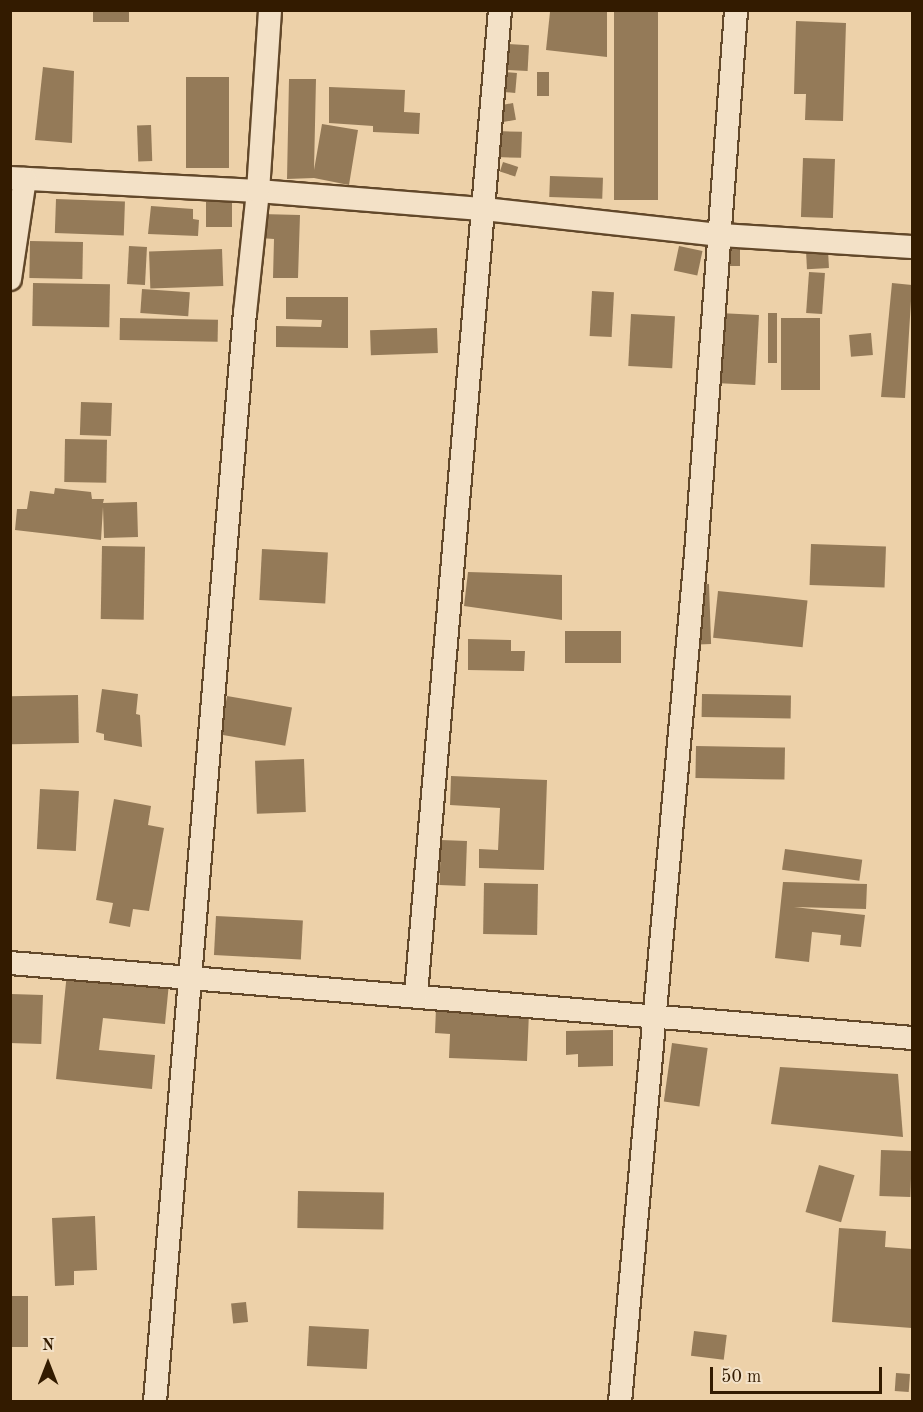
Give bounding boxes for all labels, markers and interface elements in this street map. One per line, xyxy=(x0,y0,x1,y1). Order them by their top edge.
north arrow xyxy=(18,1334,78,1394)
text: N xyxy=(42,1338,54,1354)
scale bar xyxy=(713,1355,886,1393)
text: 50 m xyxy=(721,1368,761,1386)

